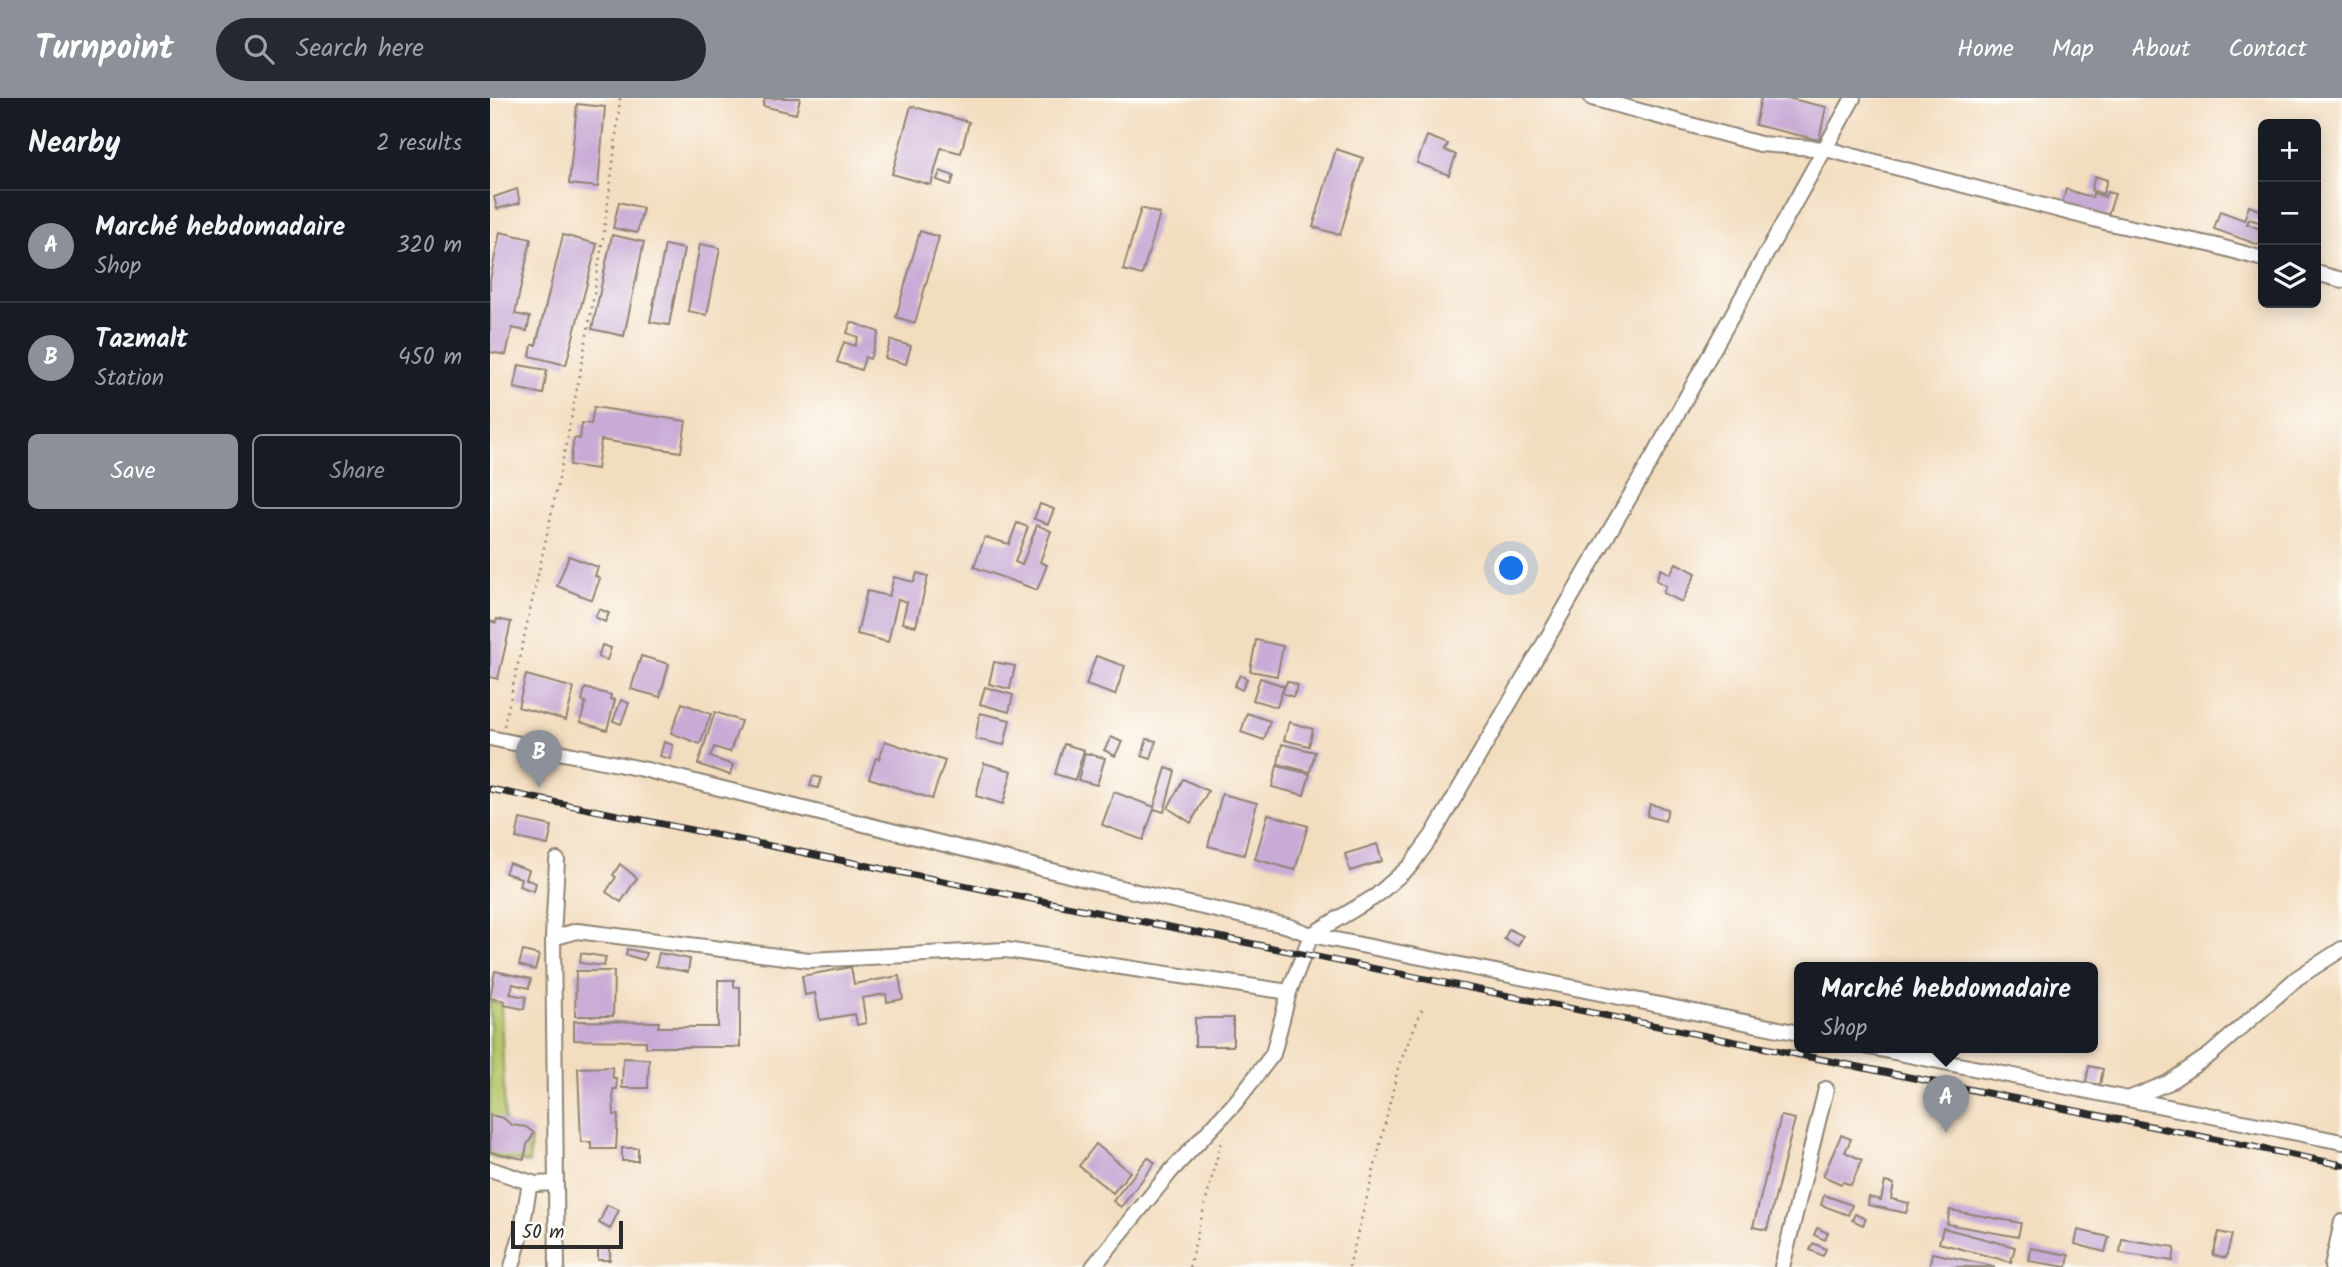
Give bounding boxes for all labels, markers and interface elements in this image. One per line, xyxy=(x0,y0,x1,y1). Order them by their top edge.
search box xyxy=(216,18,706,81)
text: Turnpoint xyxy=(35,23,174,76)
text: Search here xyxy=(296,28,424,70)
icon: search xyxy=(240,30,278,68)
text: Home xyxy=(1957,30,2014,69)
text: Map xyxy=(2052,30,2094,69)
text: About xyxy=(2132,30,2190,69)
text: Contact xyxy=(2228,30,2307,69)
map controls xyxy=(2258,119,2321,308)
button: + xyxy=(2258,119,2321,182)
text: Nearby xyxy=(28,120,120,168)
text: 2 results xyxy=(376,126,462,162)
button: − xyxy=(2258,182,2321,245)
text: Marché hebdomadaire xyxy=(95,207,345,249)
text: A xyxy=(44,228,58,264)
text: 320 m xyxy=(396,228,462,264)
button: layers xyxy=(2258,245,2321,308)
text: Shop xyxy=(95,249,141,285)
text: Tazmalt xyxy=(95,319,188,361)
text: B xyxy=(44,340,58,376)
text: 450 m xyxy=(398,340,462,376)
text: Station xyxy=(95,361,164,397)
button: Save xyxy=(28,434,238,509)
button: Share xyxy=(252,434,462,509)
your location xyxy=(1494,551,1528,585)
pin: B xyxy=(516,730,562,788)
popup xyxy=(1794,962,2098,1053)
text: Marché hebdomadaire xyxy=(1821,969,2071,1011)
text: Shop xyxy=(1821,1011,1867,1047)
pin: A xyxy=(1923,1075,1969,1133)
scale bar xyxy=(511,1218,623,1250)
text: 50 m xyxy=(522,1218,564,1248)

